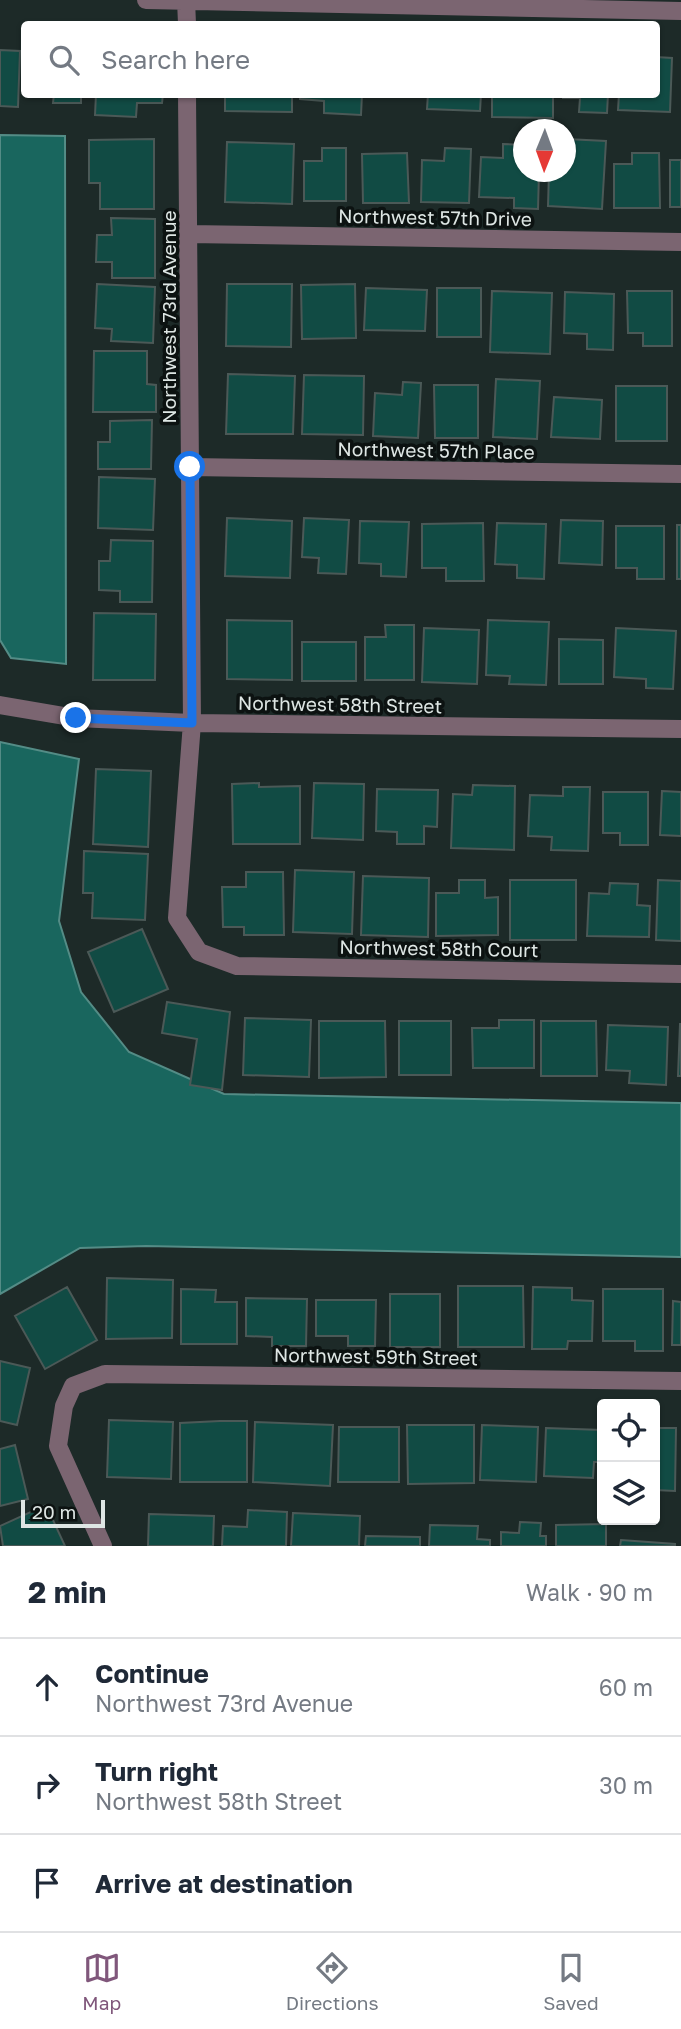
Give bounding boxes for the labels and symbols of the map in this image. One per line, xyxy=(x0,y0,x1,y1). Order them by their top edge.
north arrow xyxy=(513,119,576,182)
street label: Northwest 57th Drive xyxy=(338,204,532,230)
street label: Northwest 73rd Avenue xyxy=(157,210,180,424)
street label: Northwest 57th Place xyxy=(337,437,535,463)
route start xyxy=(174,451,205,482)
street label: Northwest 58th Street xyxy=(238,691,442,717)
route end xyxy=(60,702,91,733)
street label: Northwest 58th Court xyxy=(339,935,539,961)
street label: Northwest 59th Street xyxy=(274,1343,478,1369)
scale bar xyxy=(21,1497,105,1529)

